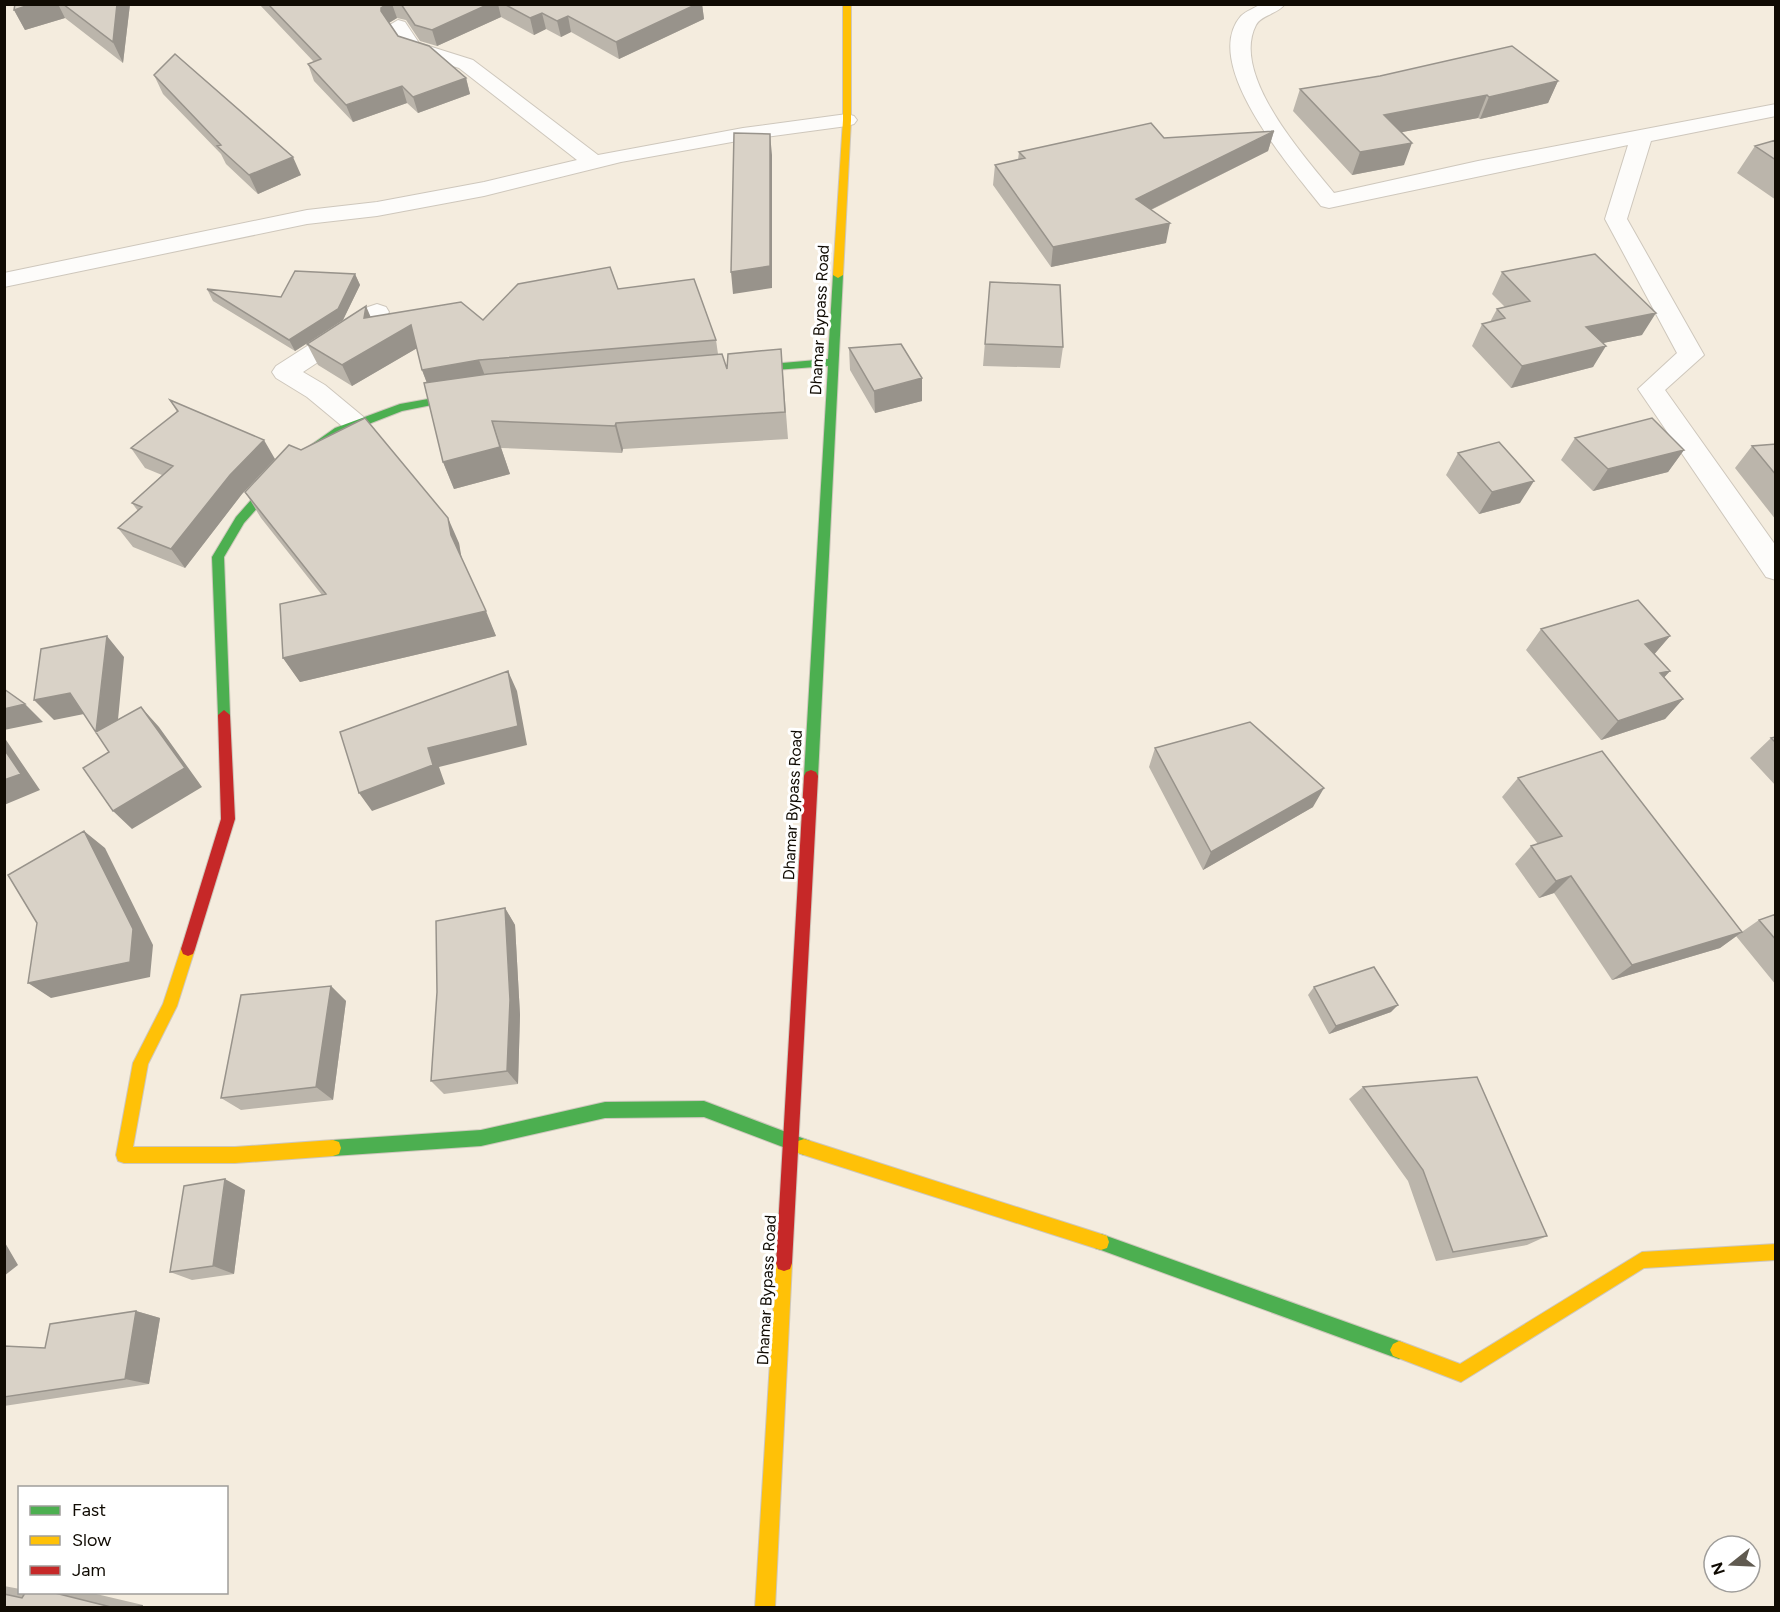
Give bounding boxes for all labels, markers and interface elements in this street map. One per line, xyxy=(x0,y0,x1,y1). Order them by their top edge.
street label: Dhamar Bypass Road xyxy=(806,244,833,396)
street label: Dhamar Bypass Road xyxy=(779,729,806,881)
street label: Dhamar Bypass Road xyxy=(753,1214,780,1366)
legend xyxy=(18,1486,228,1594)
text: Fast xyxy=(72,1499,106,1521)
text: Slow xyxy=(72,1529,111,1551)
north arrow xyxy=(1702,1534,1762,1594)
text: Jam xyxy=(72,1559,106,1581)
text: N xyxy=(1707,1560,1729,1577)

